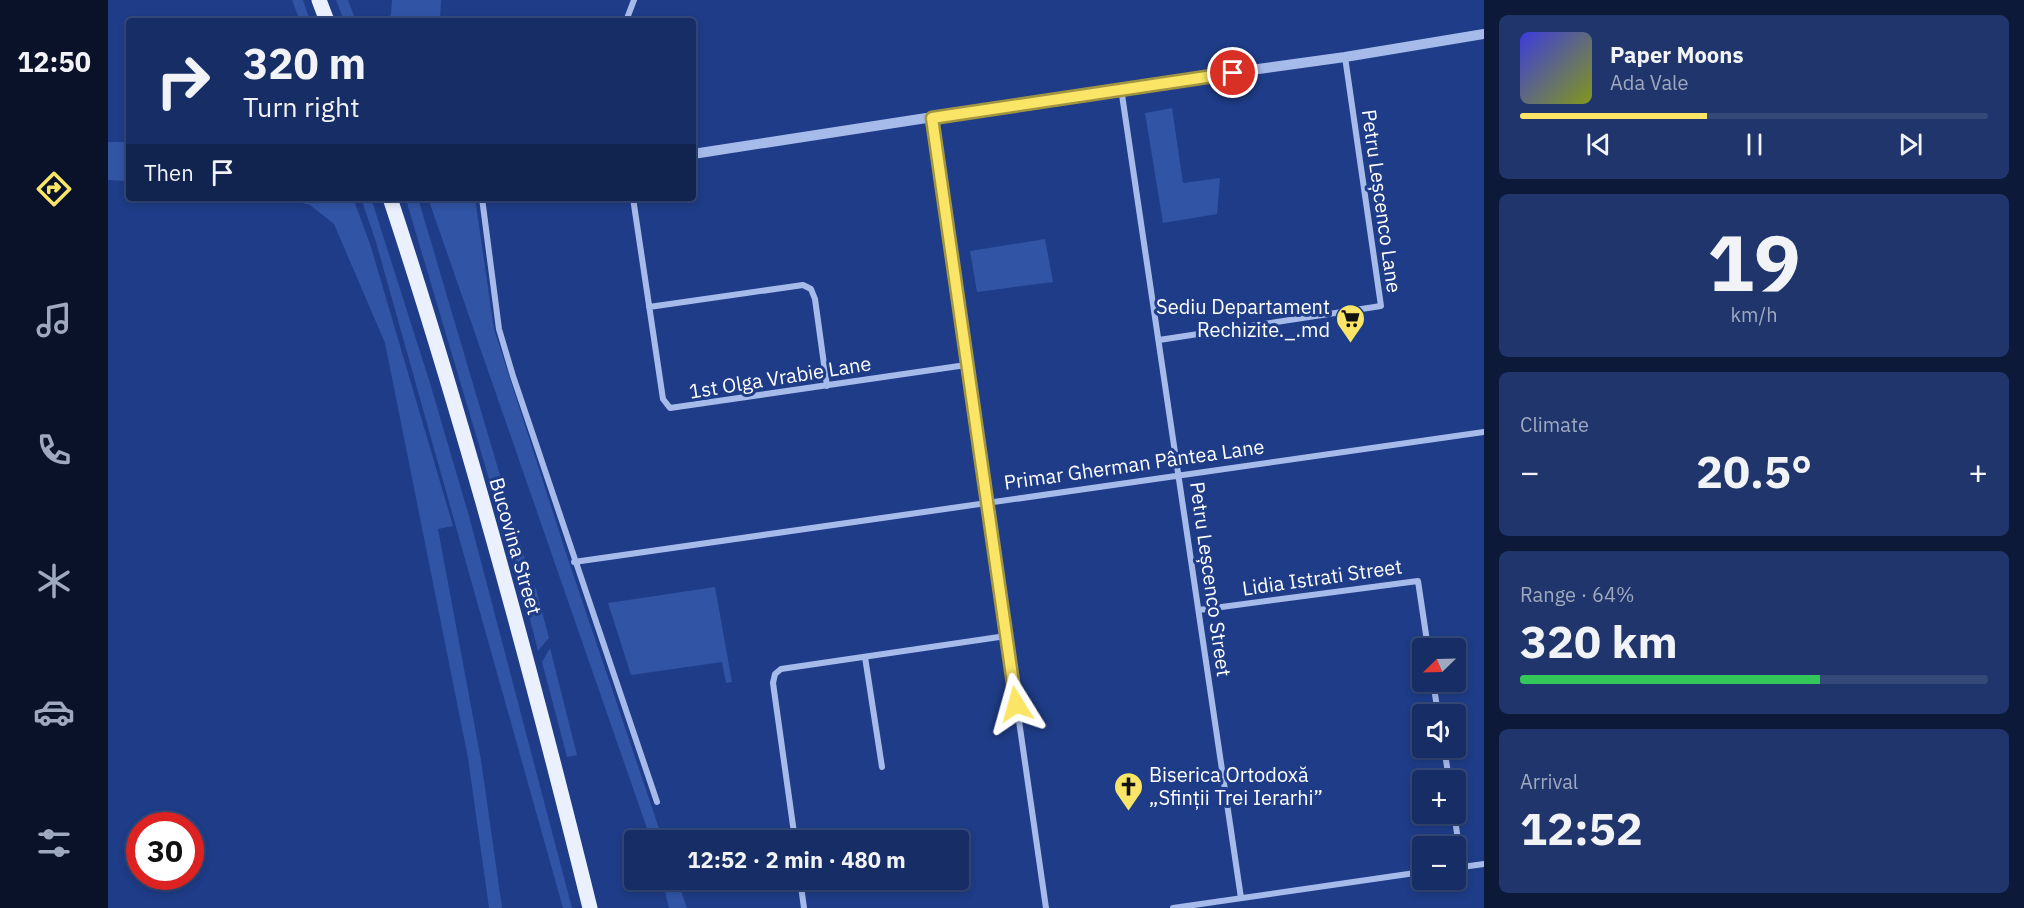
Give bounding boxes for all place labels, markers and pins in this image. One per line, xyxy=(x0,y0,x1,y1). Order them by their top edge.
pin xyxy=(1207,47,1258,98)
place label: Sediu Departament Rechizite._.md xyxy=(1156,293,1330,343)
supermarket icon: Sediu Departament Rechizite._.md xyxy=(1335,302,1367,344)
place label: Biserica Ortodoxă „Sfinții Trei Ierarhi” xyxy=(1149,761,1323,811)
church icon: Biserica Ortodoxă „Sfinții Trei Ierarhi” xyxy=(1112,770,1144,812)

